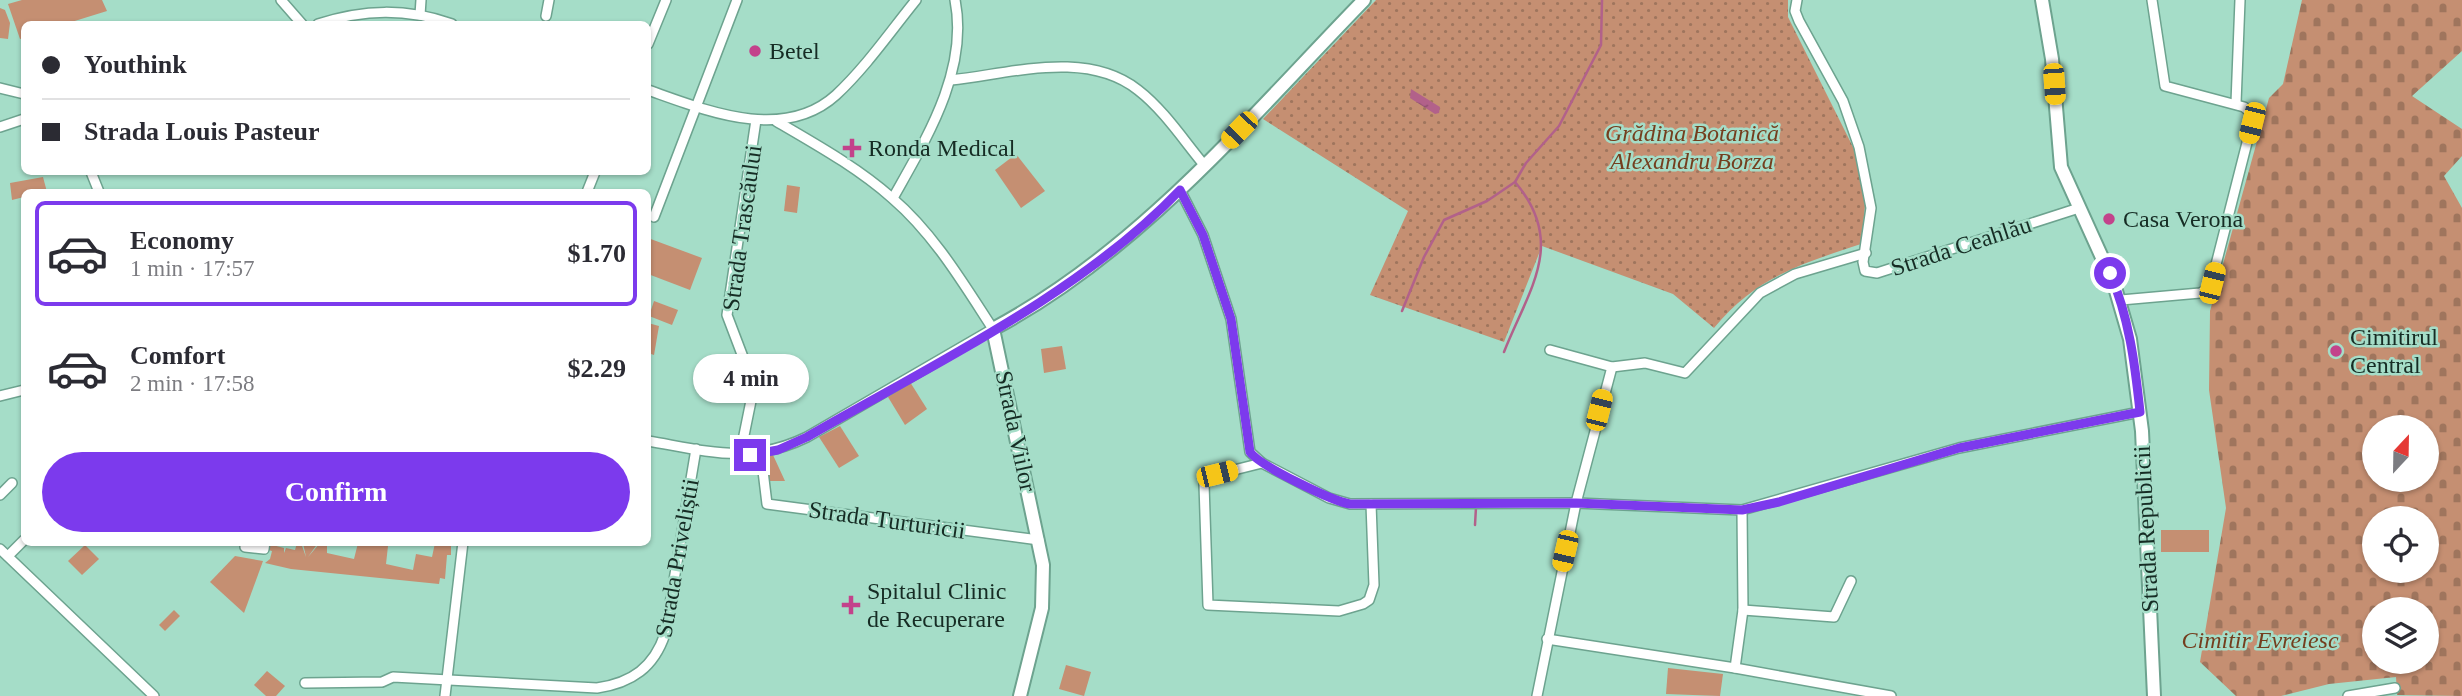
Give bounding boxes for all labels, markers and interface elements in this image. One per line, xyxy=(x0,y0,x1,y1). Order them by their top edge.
place label: Betel xyxy=(769,38,820,64)
marker: Betel xyxy=(747,43,763,59)
text: Youthink xyxy=(84,50,187,79)
car xyxy=(2043,62,2066,106)
car xyxy=(2237,100,2268,146)
car xyxy=(1217,108,1262,152)
text: Strada Louis Pasteur xyxy=(84,117,319,146)
park label: Grădina Botanică Alexandru Borza xyxy=(1605,120,1779,174)
place label: Ronda Medical xyxy=(868,135,1016,161)
marker: Ronda Medical xyxy=(842,138,862,158)
street label: Strada Trascăului xyxy=(717,143,767,313)
place label: Casa Verona xyxy=(2123,206,2244,232)
street label: Strada Ceahlău xyxy=(1888,211,2034,281)
marker: Casa Verona xyxy=(2101,211,2117,227)
icon: car xyxy=(46,222,109,285)
text: Economy xyxy=(130,226,234,255)
text: $1.70 xyxy=(568,239,626,268)
text: 1 min · 17:57 xyxy=(130,256,255,281)
route start xyxy=(2094,257,2126,289)
car xyxy=(2197,260,2228,306)
place label: Cimitirul Central xyxy=(2350,324,2438,378)
icon: car xyxy=(46,337,109,400)
text: Comfort xyxy=(130,341,225,370)
marker: Cimitirul Central xyxy=(2328,343,2344,359)
text: $2.29 xyxy=(568,354,626,383)
callout: 4 min xyxy=(692,354,808,402)
text: 4 min xyxy=(723,366,779,391)
street label: Strada Viilor xyxy=(991,368,1041,494)
text: 2 min · 17:58 xyxy=(130,371,255,396)
car xyxy=(1584,387,1615,433)
north arrow xyxy=(2362,415,2440,492)
map controls xyxy=(2362,415,2439,674)
route end xyxy=(734,439,766,471)
street label: Strada Republicii xyxy=(2129,444,2163,613)
button: Confirm xyxy=(42,452,630,532)
car xyxy=(1195,459,1240,489)
street label: Strada Priveliștii xyxy=(650,476,704,639)
street label: Strada Turturicii xyxy=(807,496,967,544)
button: locate xyxy=(2362,506,2439,583)
car xyxy=(1551,528,1580,574)
place label: Spitalul Clinic de Recuperare xyxy=(867,578,1006,632)
marker: Spitalul Clinic de Recuperare xyxy=(841,595,861,615)
button: layers xyxy=(2362,597,2439,674)
park label: Cimitir Evreiesc xyxy=(2181,627,2339,653)

